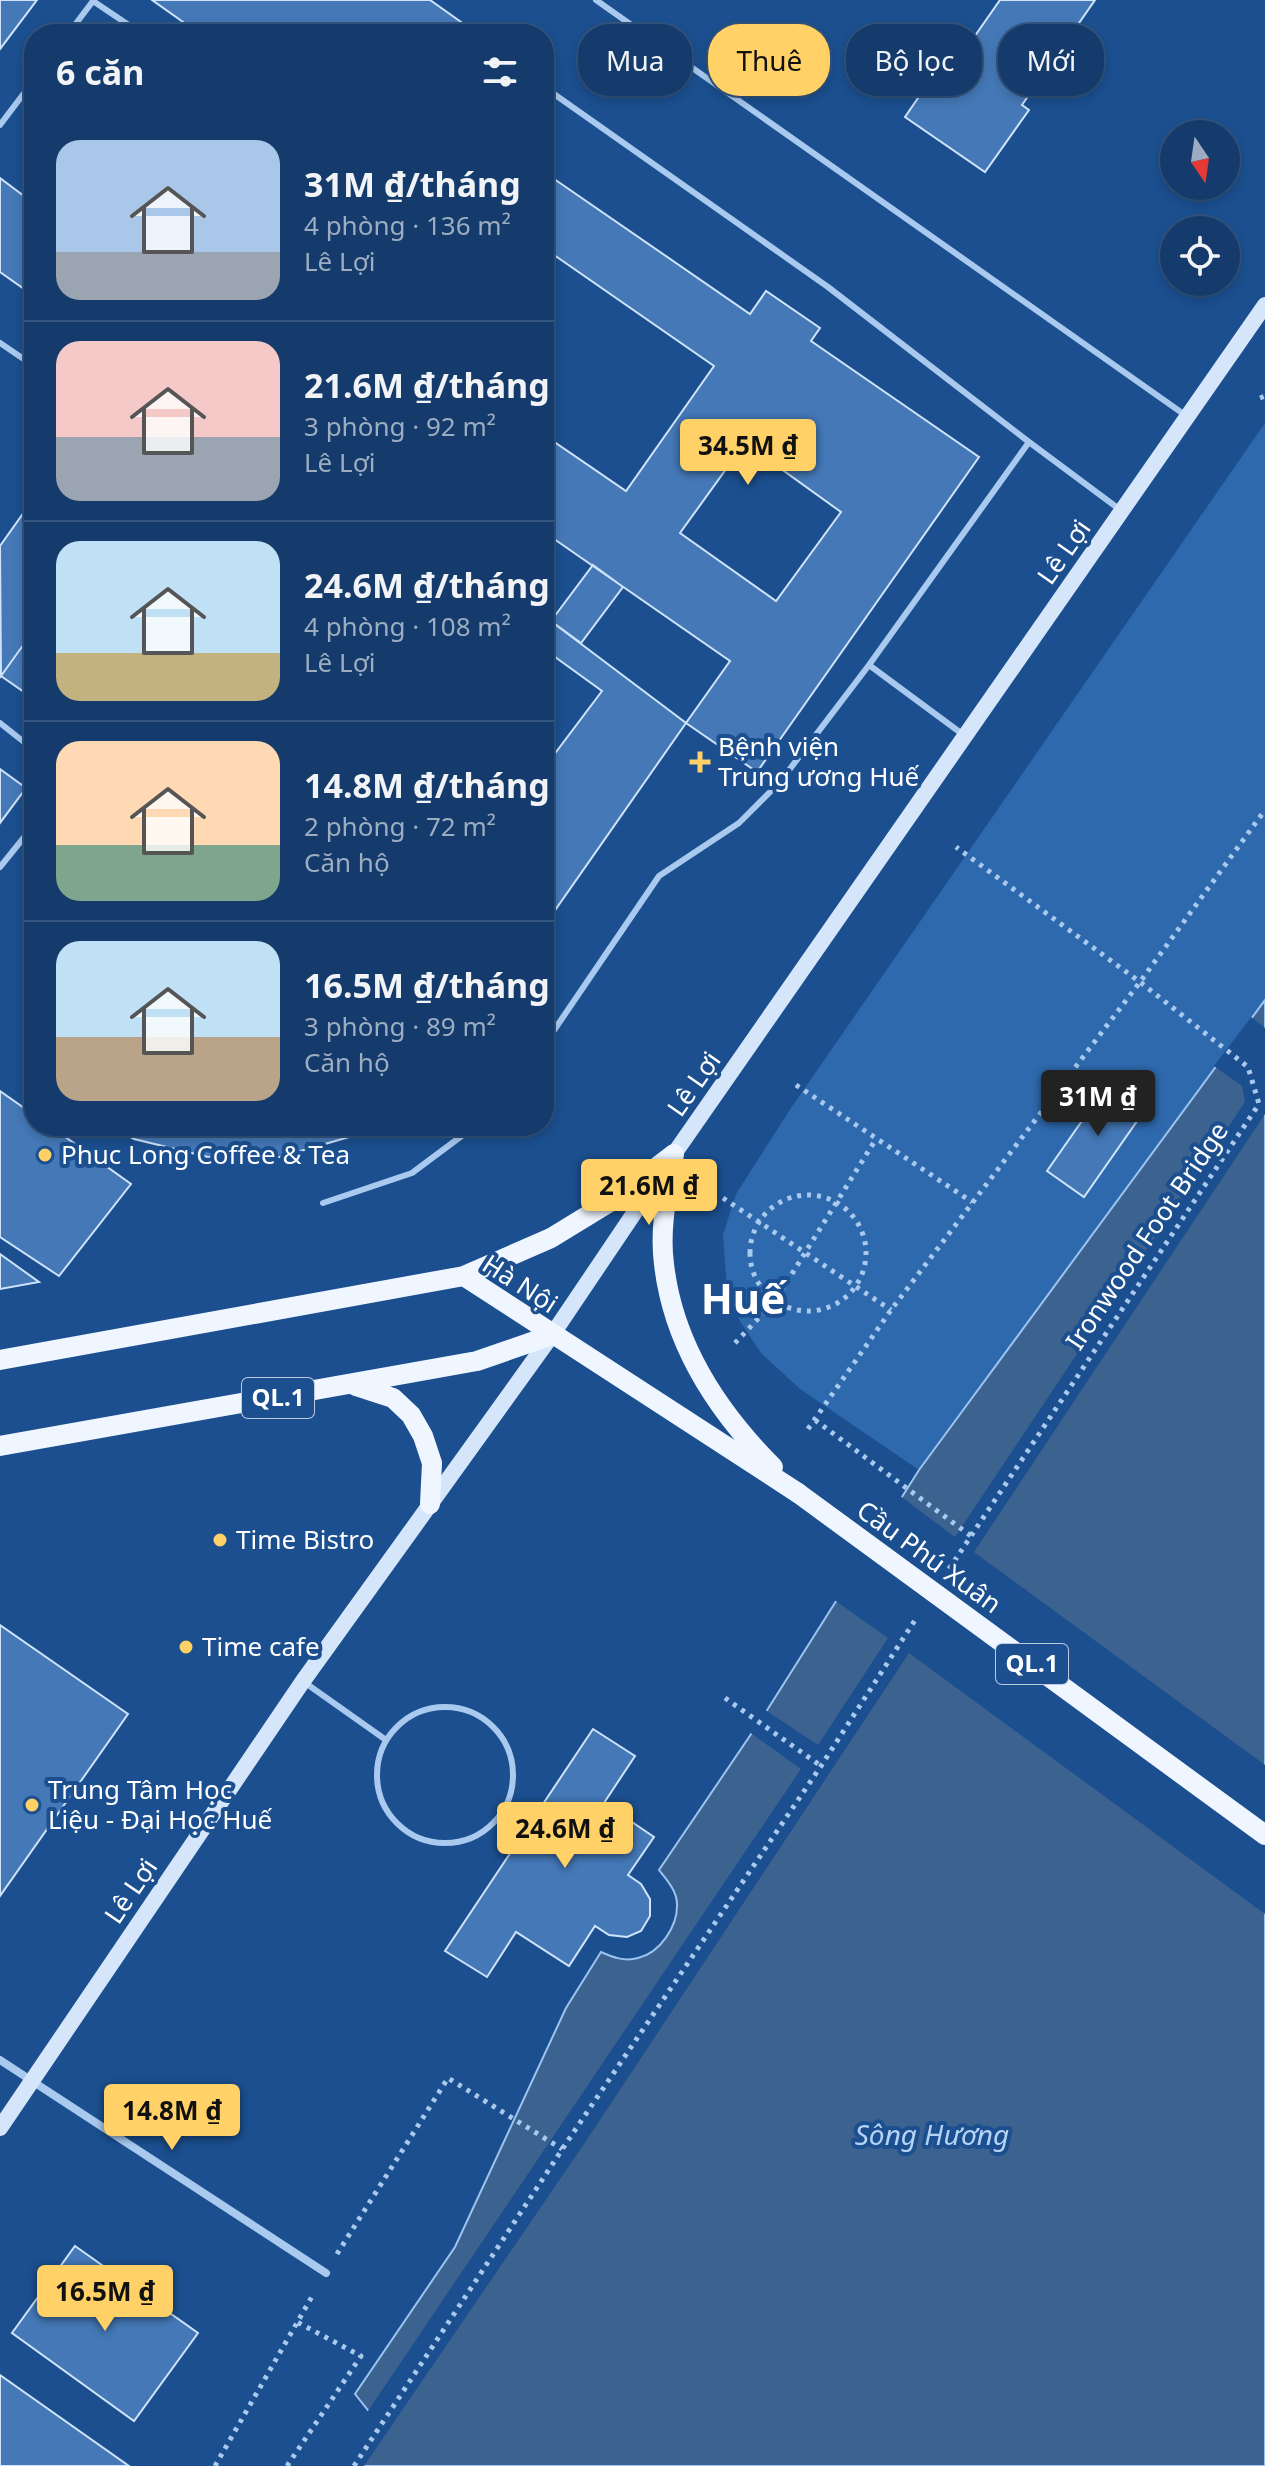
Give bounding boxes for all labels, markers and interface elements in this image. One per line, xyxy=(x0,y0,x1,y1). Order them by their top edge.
chip: Mua xyxy=(578,24,692,96)
chip: Thuê xyxy=(708,24,830,96)
chip: Bộ lọc xyxy=(846,24,982,96)
chip: Mới xyxy=(998,24,1104,96)
text: 6 căn xyxy=(56,49,144,95)
icon: filters xyxy=(478,50,522,94)
north arrow xyxy=(1160,120,1240,200)
map controls xyxy=(1160,120,1240,296)
text: 31M ₫/tháng xyxy=(304,161,521,207)
icon: home xyxy=(120,172,216,268)
text: 4 phòng · 136 m² xyxy=(304,207,511,243)
button: locate xyxy=(1160,216,1240,296)
text: Lê Lợi xyxy=(304,243,375,279)
text: 21.6M ₫/tháng xyxy=(304,362,550,408)
icon: home xyxy=(120,373,216,469)
text: 3 phòng · 92 m² xyxy=(304,408,496,444)
pin: 34.5M ₫ xyxy=(674,419,822,487)
text: 34.5M ₫ xyxy=(698,427,798,463)
text: Lê Lợi xyxy=(304,444,375,480)
street label: Lê Lợi xyxy=(1028,512,1098,591)
text: 24.6M ₫/tháng xyxy=(304,562,550,608)
icon: home xyxy=(120,573,216,669)
text: 4 phòng · 108 m² xyxy=(304,608,511,644)
text: Lê Lợi xyxy=(304,644,375,680)
place label: Bệnh viện Trung ương Huế xyxy=(718,728,919,794)
marker: Bệnh viện Trung ương Huế xyxy=(689,751,711,773)
text: 14.8M ₫/tháng xyxy=(304,762,550,808)
icon: home xyxy=(120,773,216,869)
text: 2 phòng · 72 m² xyxy=(304,808,496,844)
text: Căn hộ xyxy=(304,844,390,880)
text: 16.5M ₫/tháng xyxy=(304,962,550,1008)
icon: home xyxy=(120,973,216,1069)
text: 3 phòng · 89 m² xyxy=(304,1008,496,1044)
text: Căn hộ xyxy=(304,1044,390,1080)
street label: Lê Lợi xyxy=(658,1044,728,1123)
pin: 31M ₫ xyxy=(1042,1070,1154,1138)
text: 31M ₫ xyxy=(1059,1078,1137,1114)
street label: Ironwood Foot Bridge xyxy=(1056,1114,1236,1356)
place label: Phuc Long Coffee & Tea xyxy=(61,1136,350,1172)
marker: Phuc Long Coffee & Tea xyxy=(36,1146,54,1164)
pin: 21.6M ₫ xyxy=(575,1159,723,1227)
text: 21.6M ₫ xyxy=(599,1167,699,1203)
street label: Hà Nội xyxy=(476,1246,565,1321)
district label: Huế xyxy=(701,1269,787,1326)
road number: QL.1 xyxy=(242,1378,314,1418)
street label: Cầu Phú Xuân xyxy=(850,1492,1009,1621)
place label: Time Bistro xyxy=(236,1521,374,1557)
marker: Time Bistro xyxy=(211,1531,229,1549)
place label: Time cafe xyxy=(202,1628,320,1664)
marker: Time cafe xyxy=(177,1638,195,1656)
road number: QL.1 xyxy=(996,1644,1068,1684)
place label: Trung Tâm Học Liệu - Đại Học Huế xyxy=(48,1771,273,1837)
marker: Trung Tâm Học Liệu - Đại Học Huế xyxy=(23,1796,41,1814)
pin: 24.6M ₫ xyxy=(491,1802,639,1870)
text: 24.6M ₫ xyxy=(515,1810,615,1846)
street label: Lê Lợi xyxy=(95,1851,165,1930)
pin: 14.8M ₫ xyxy=(98,2084,246,2152)
text: 14.8M ₫ xyxy=(122,2092,222,2128)
water label: Sông Hương xyxy=(855,2115,1009,2153)
pin: 16.5M ₫ xyxy=(31,2265,179,2333)
text: 16.5M ₫ xyxy=(55,2273,155,2309)

